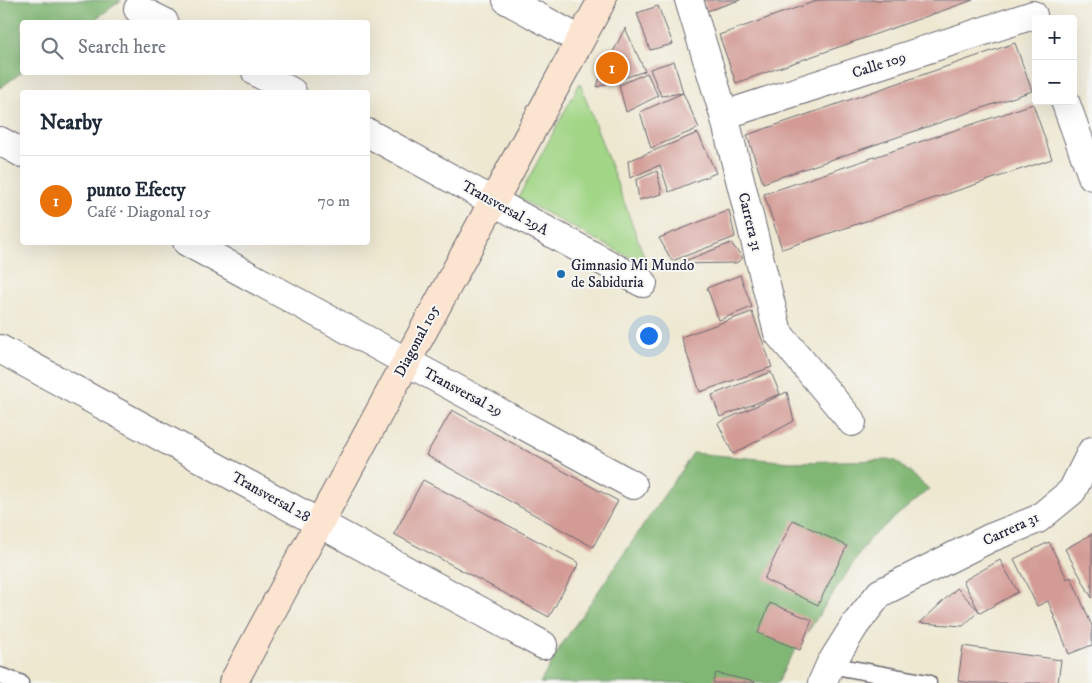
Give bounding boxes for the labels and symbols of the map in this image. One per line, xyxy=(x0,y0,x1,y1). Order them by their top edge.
street label: Calle 109 xyxy=(850,47,908,83)
pin: 1 xyxy=(596,49,628,87)
street label: Transversal 29A xyxy=(458,176,552,240)
street label: Carrera 31 xyxy=(734,191,766,253)
place label: Gimnasio Mi Mundo de Sabiduria xyxy=(571,256,694,292)
marker: Gimnasio Mi Mundo de Sabiduria xyxy=(555,268,567,280)
street label: Diagonal 105 xyxy=(390,301,444,380)
your location xyxy=(636,323,662,349)
street label: Transversal 29 xyxy=(420,363,506,421)
street label: Transversal 28 xyxy=(228,468,314,526)
street label: Carrera 31 xyxy=(980,508,1042,550)

